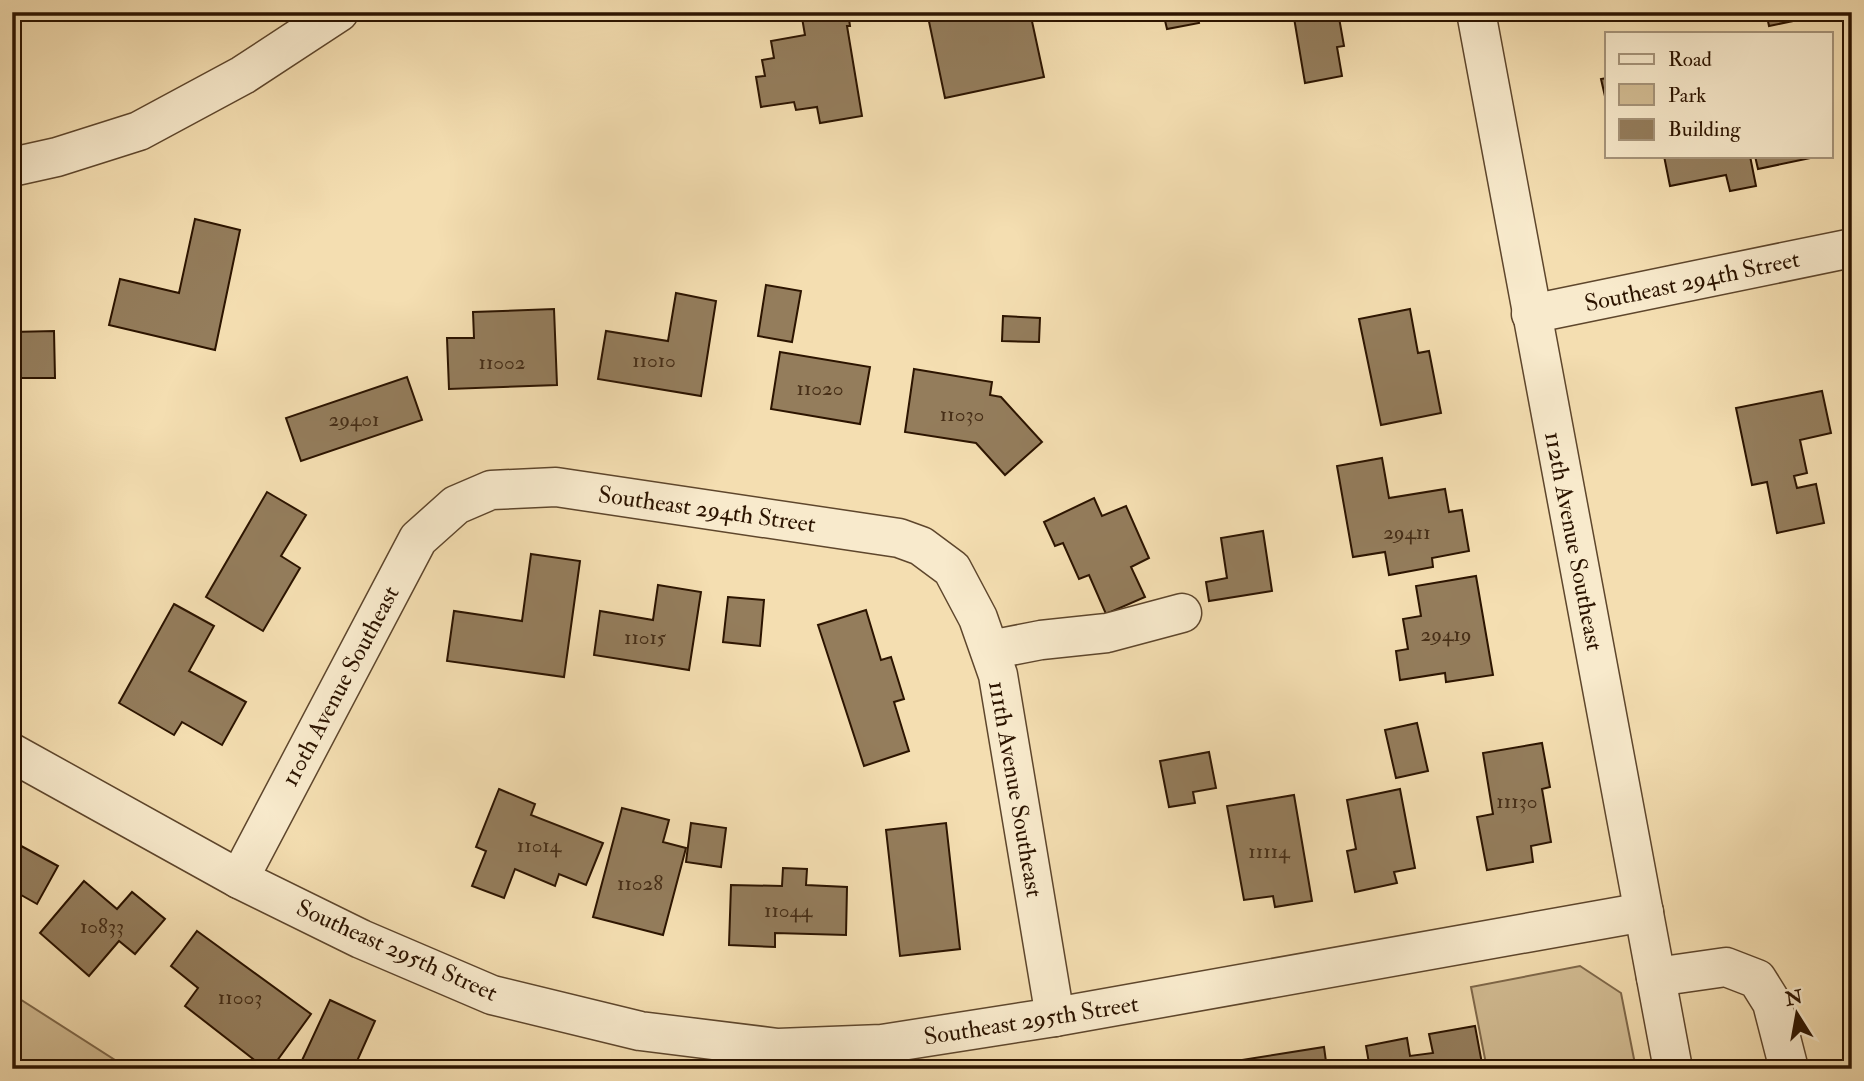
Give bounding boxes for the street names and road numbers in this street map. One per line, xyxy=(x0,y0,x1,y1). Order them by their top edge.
street label: Southeast 294th Street xyxy=(1582,243,1803,319)
street label: 112th Avenue Southeast xyxy=(1537,429,1610,654)
street label: Southeast 294th Street xyxy=(596,479,818,540)
street label: 110th Avenue Southeast xyxy=(274,580,407,792)
street label: 111th Avenue Southeast xyxy=(981,678,1050,900)
street label: Southeast 295th Street xyxy=(291,892,502,1009)
street label: Southeast 295th Street xyxy=(922,988,1141,1053)

